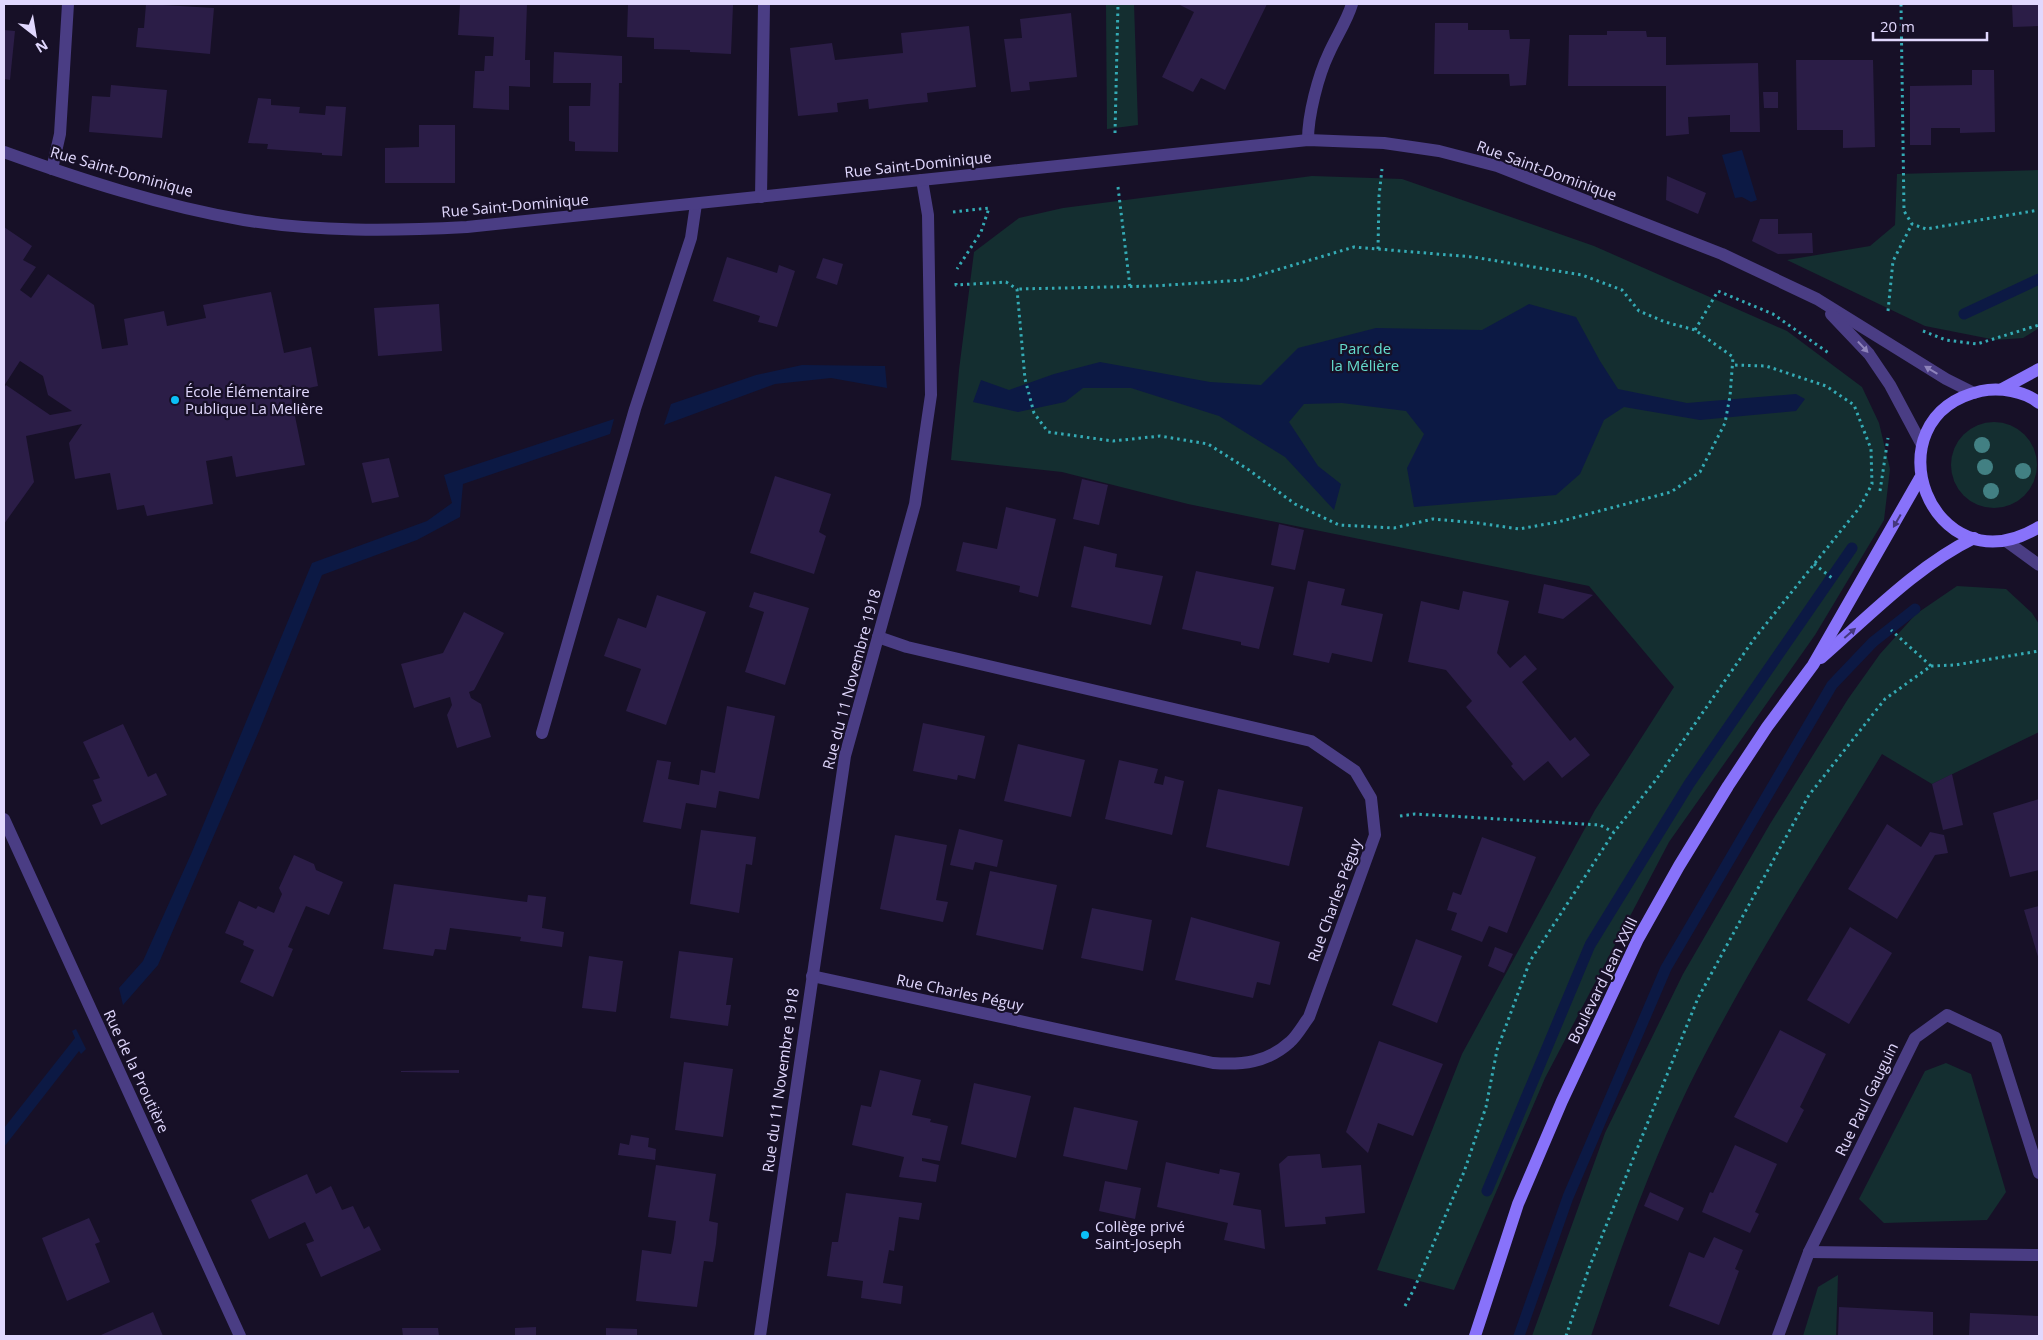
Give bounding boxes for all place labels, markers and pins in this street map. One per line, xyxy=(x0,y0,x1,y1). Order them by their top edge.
place label: École Élémentaire Publique La Melière xyxy=(185,381,323,418)
marker: École Élémentaire Publique La Melière xyxy=(169,394,181,406)
place label: Collège privé Saint-Joseph xyxy=(1095,1216,1185,1253)
marker: Collège privé Saint-Joseph xyxy=(1079,1229,1091,1241)

